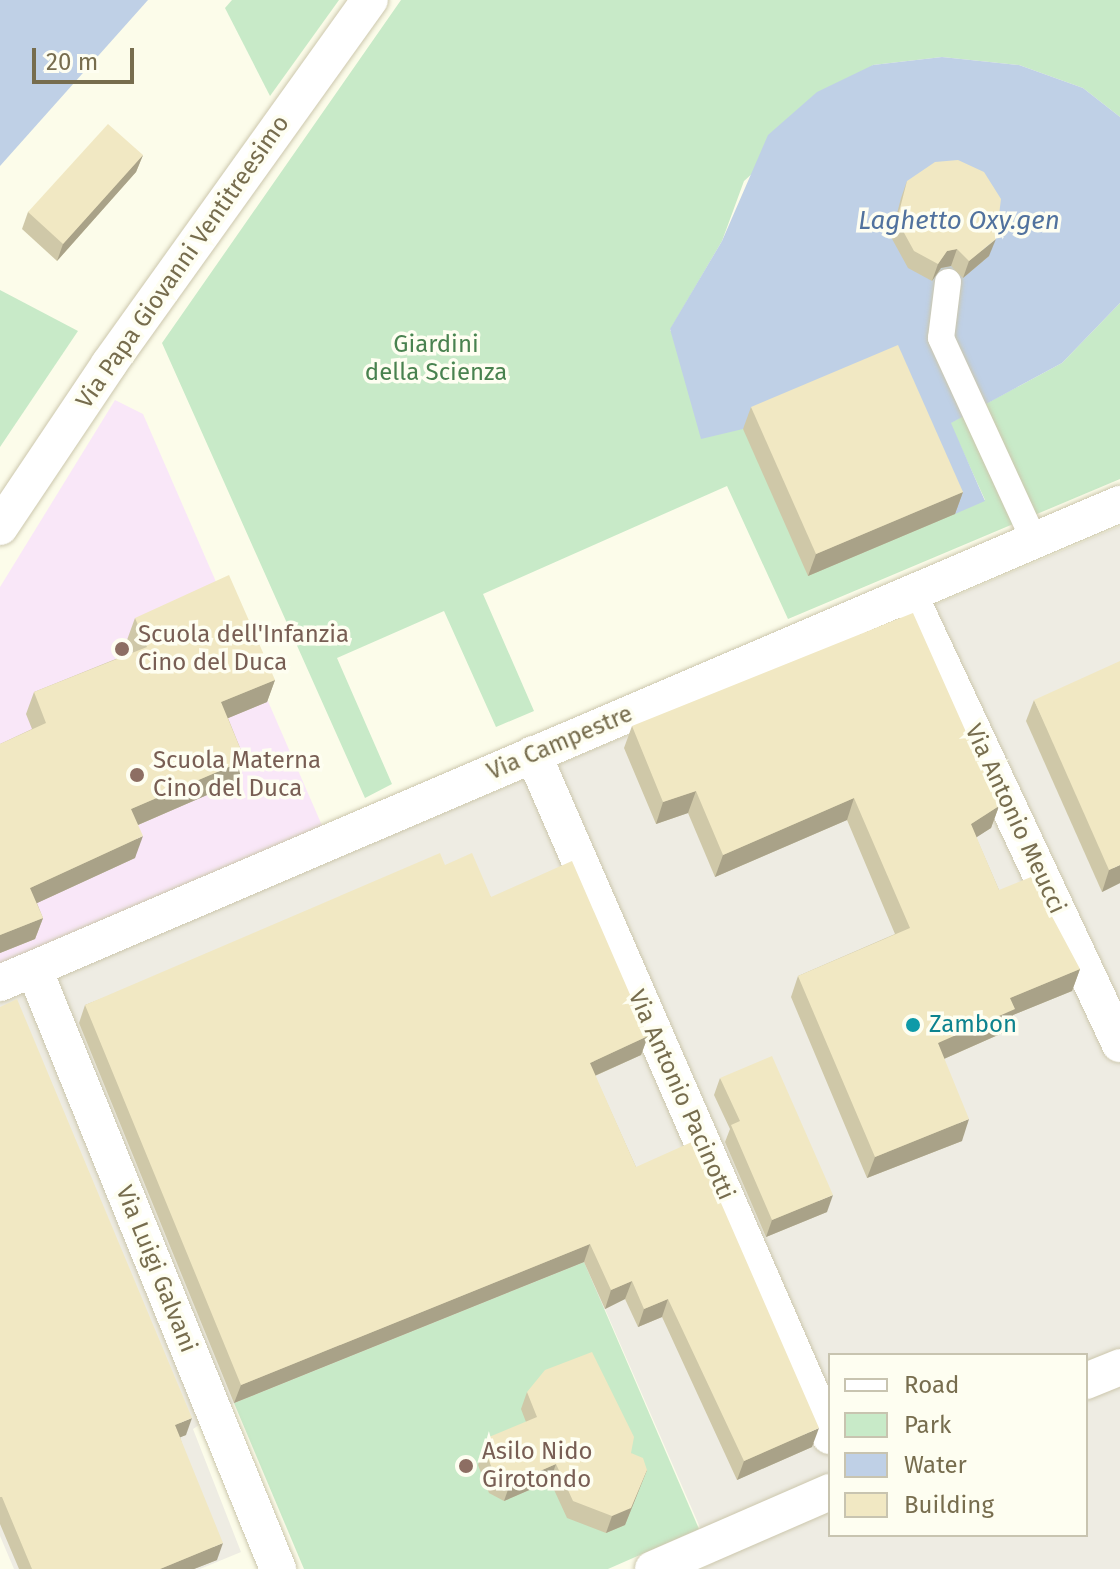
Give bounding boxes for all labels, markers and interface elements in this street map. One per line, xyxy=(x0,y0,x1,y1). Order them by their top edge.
scale bar xyxy=(36,32,138,82)
text: 20 m xyxy=(46,48,98,76)
street label: Via Papa Giovanni Ventitreesimo xyxy=(70,110,296,414)
water label: Laghetto Oxy.gen xyxy=(858,205,1060,237)
park label: Giardini della Scienza xyxy=(365,331,507,387)
place label: Scuola dell'Infanzia Cino del Duca xyxy=(138,621,349,677)
marker: Scuola dell'Infanzia Cino del Duca xyxy=(113,640,131,658)
street label: Via Campestre xyxy=(483,699,637,787)
street label: Via Antonio Meucci xyxy=(958,720,1072,918)
place label: Scuola Materna Cino del Duca xyxy=(153,747,321,803)
marker: Scuola Materna Cino del Duca xyxy=(128,766,146,784)
street label: Via Antonio Pacinotti xyxy=(622,985,740,1205)
place label: Zambon xyxy=(929,1011,1017,1039)
marker: Zambon xyxy=(904,1016,922,1034)
street label: Via Luigi Galvani xyxy=(109,1181,203,1357)
legend xyxy=(828,1353,1088,1537)
text: Road xyxy=(904,1371,959,1399)
text: Park xyxy=(904,1411,951,1439)
place label: Asilo Nido Girotondo xyxy=(482,1438,593,1494)
text: Water xyxy=(904,1451,967,1479)
marker: Asilo Nido Girotondo xyxy=(457,1457,475,1475)
text: Building xyxy=(904,1491,994,1519)

